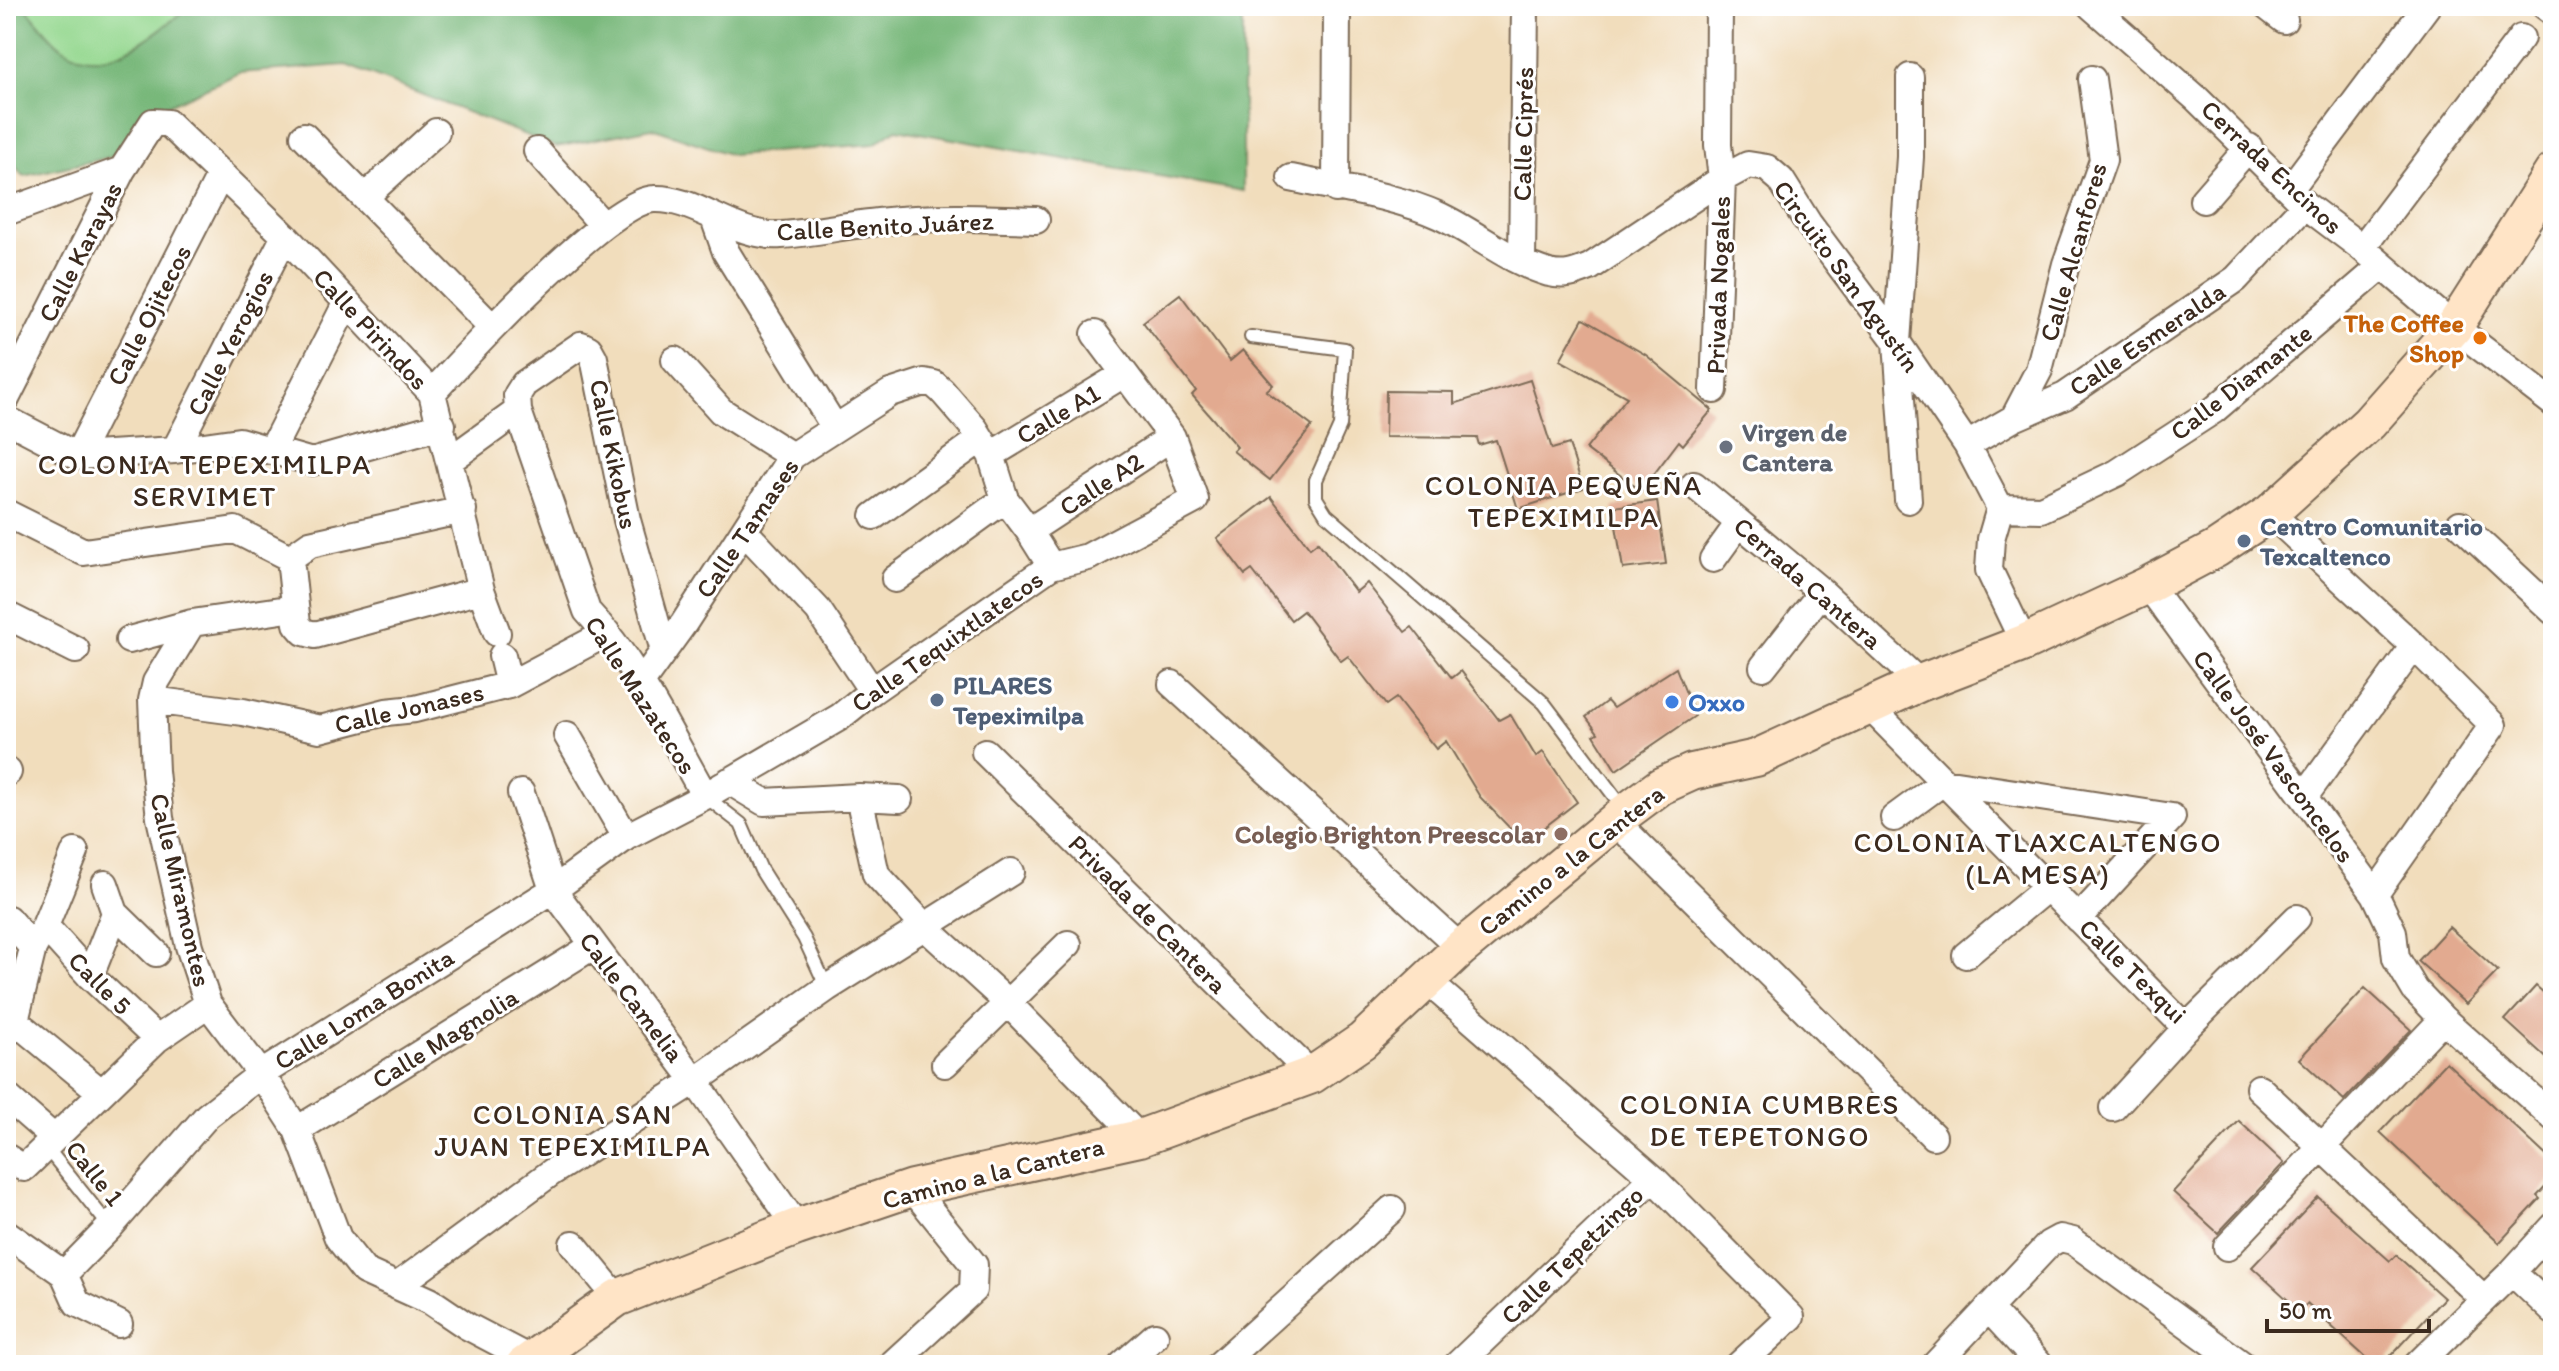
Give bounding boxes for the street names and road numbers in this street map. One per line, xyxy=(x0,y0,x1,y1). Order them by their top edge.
street label: Calle Ciprés xyxy=(1506,66,1540,202)
street label: Cerrada Encinos xyxy=(2194,93,2350,241)
street label: Calle Alcanfores xyxy=(2032,159,2114,345)
street label: Circuito San Agustín xyxy=(1767,174,1927,378)
street label: Calle Karayas xyxy=(31,177,129,327)
street label: Privada Nogales xyxy=(1699,195,1737,375)
street label: Calle Benito Juárez xyxy=(776,204,994,248)
street label: Calle Ojitecos xyxy=(100,239,198,391)
street label: Calle Pirindos xyxy=(306,261,436,397)
street label: Calle Yerogios xyxy=(180,265,280,421)
street label: Calle Esmeralda xyxy=(2063,275,2231,403)
street label: Calle Diamante xyxy=(2164,317,2318,447)
street label: Calle Kikobus xyxy=(583,376,645,532)
street label: Calle A1 xyxy=(1010,377,1106,451)
street label: Calle A2 xyxy=(1053,445,1149,523)
street label: Calle Tamases xyxy=(688,452,806,604)
street label: Cerrada Cantera xyxy=(1727,510,1889,657)
street label: Calle Tequixtlatecos xyxy=(845,563,1049,719)
street label: Calle Mazatecos xyxy=(578,610,704,780)
street label: Calle José Vasconcelos xyxy=(2186,643,2362,869)
street label: Calle Jonases xyxy=(331,675,487,741)
street label: Camino a la Cantera xyxy=(1472,777,1671,943)
street label: Calle Miramontes xyxy=(143,790,219,990)
street label: Privada de Cantera xyxy=(1062,828,1235,1001)
street label: Calle Texqui xyxy=(2072,912,2194,1030)
street label: Calle Camelia xyxy=(573,925,692,1069)
street label: Calle Loma Bonita xyxy=(268,941,460,1077)
street label: Calle 5 xyxy=(62,945,138,1021)
street label: Calle Magnolia xyxy=(366,980,524,1096)
street label: Camino a la Cantera xyxy=(879,1130,1107,1216)
street label: Calle 1 xyxy=(59,1134,131,1212)
street label: Calle Tepetzingo xyxy=(1494,1179,1650,1331)

